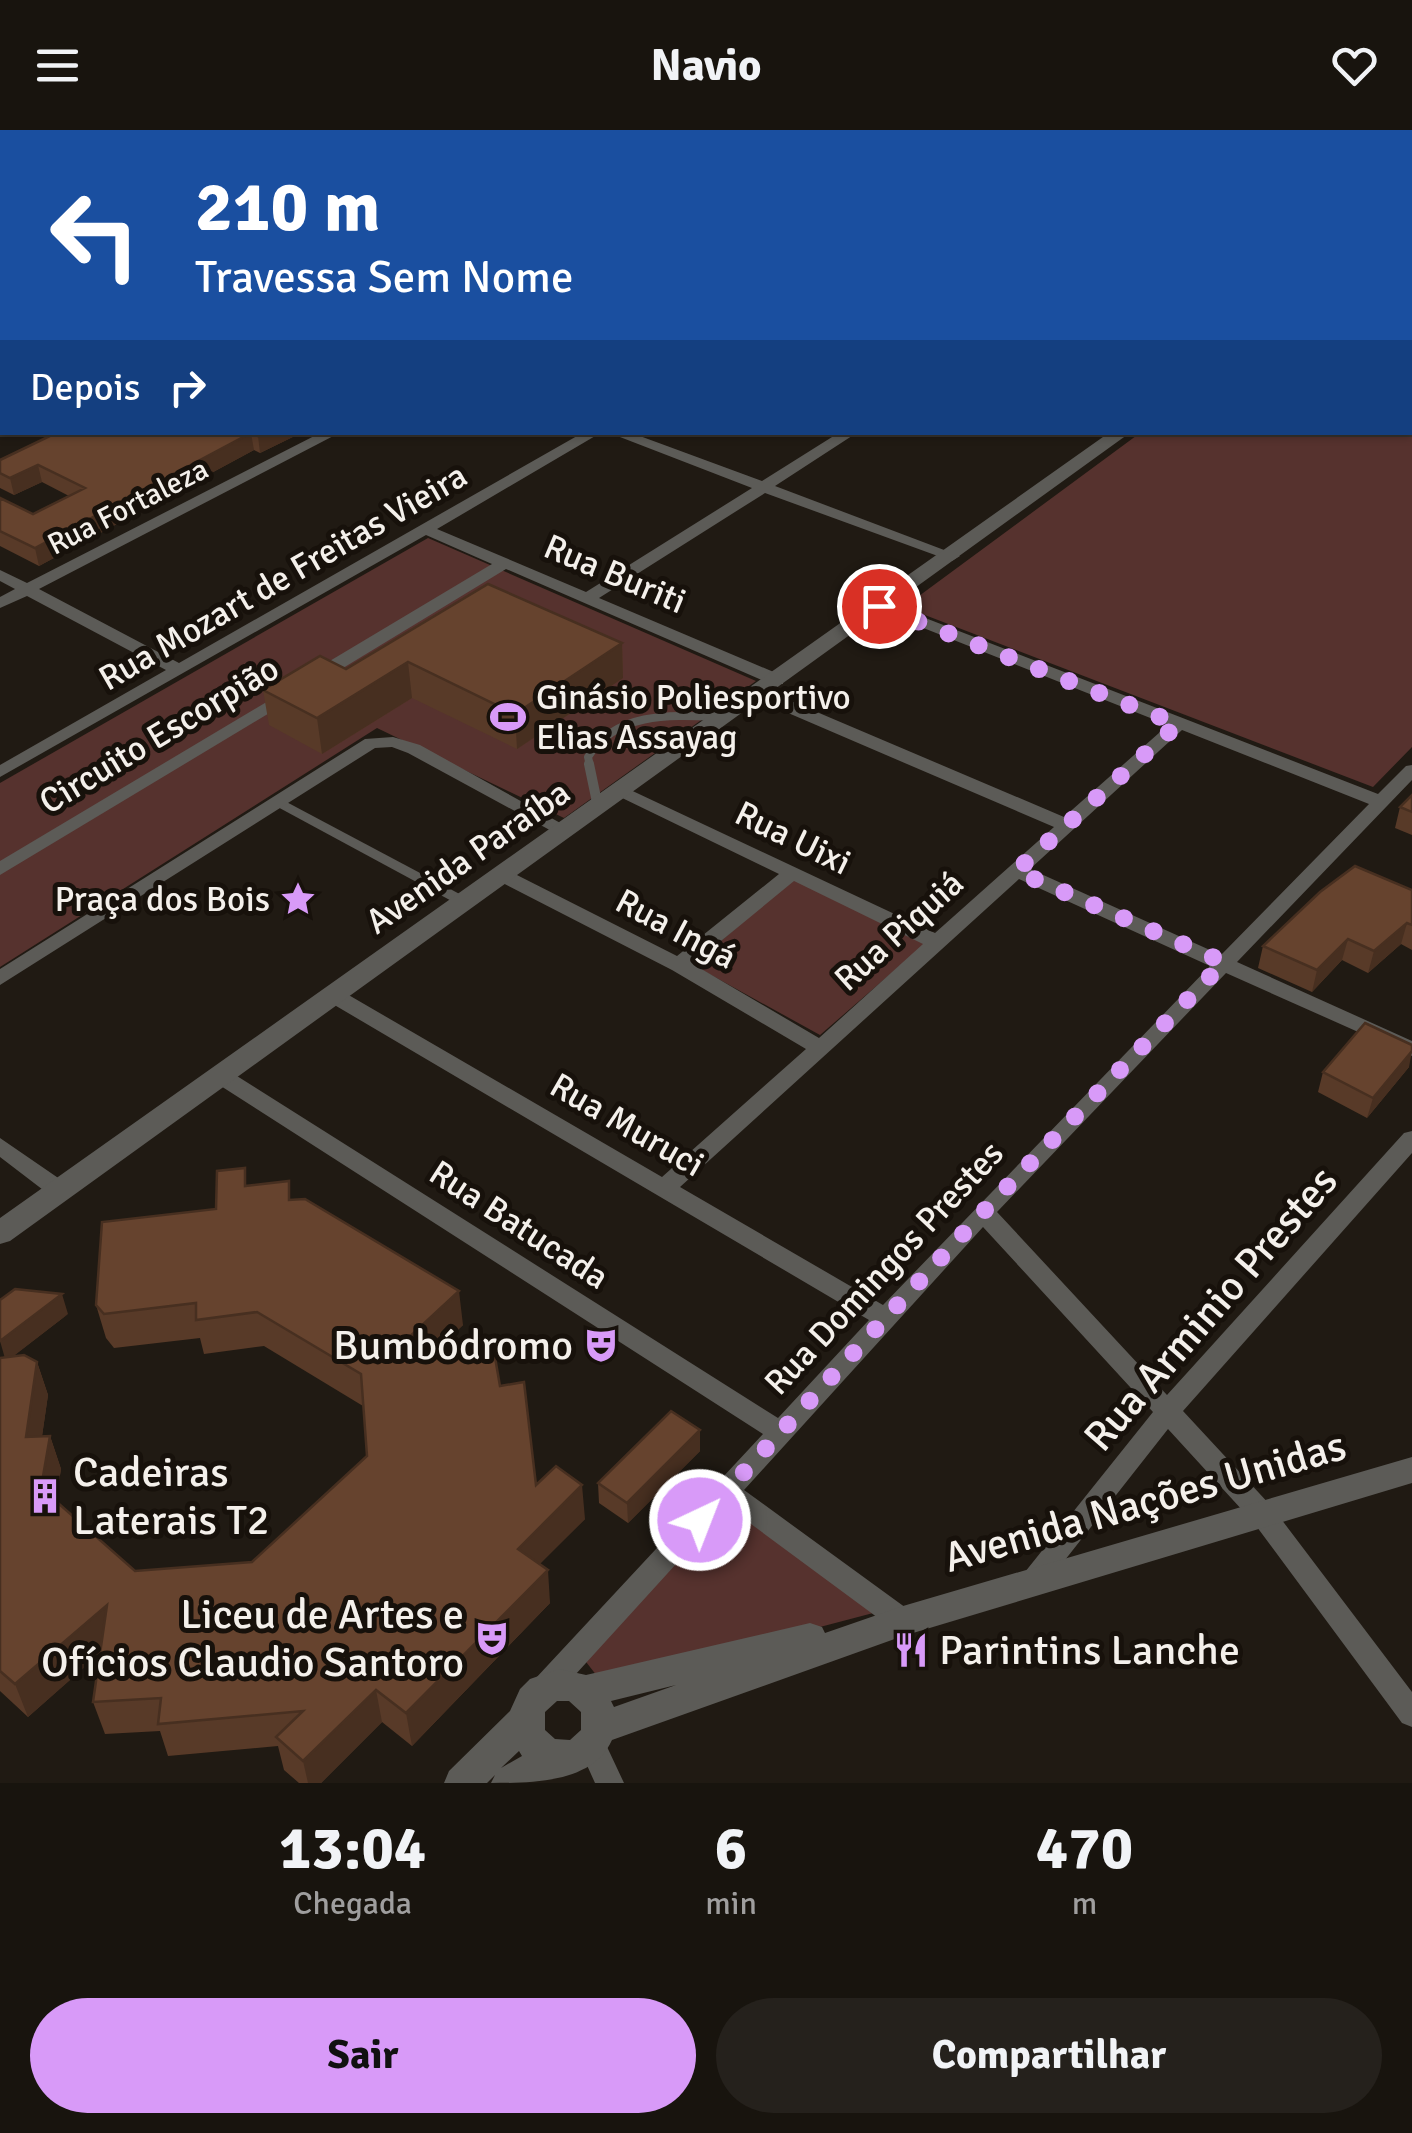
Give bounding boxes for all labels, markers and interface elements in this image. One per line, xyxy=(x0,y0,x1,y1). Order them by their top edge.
icon: menu xyxy=(30,38,85,93)
text: Navio xyxy=(650,38,762,93)
icon: heart xyxy=(1327,38,1382,93)
text: 210 m xyxy=(195,164,380,250)
icon: left xyxy=(30,170,160,300)
text: Travessa Sem Nome xyxy=(195,250,573,305)
icon: right xyxy=(160,360,215,415)
text: Depois xyxy=(30,364,140,411)
street label: Rua Fortaleza xyxy=(41,451,215,563)
street label: Rua Mozart de Freitas Vieira xyxy=(91,454,475,700)
street label: Rua Buriti xyxy=(538,525,692,623)
pin xyxy=(837,564,922,649)
icon: arrive xyxy=(852,579,907,634)
street label: Circuito Escorpião xyxy=(31,647,287,823)
place label: Ginásio Poliesportivo Elias Assayag xyxy=(536,676,851,759)
sports icon: Ginásio Poliesportivo Elias Assayag xyxy=(489,698,527,736)
street label: Avenida Paraíba xyxy=(358,771,578,943)
street label: Rua Uixi xyxy=(728,792,858,884)
street label: Rua Piquiá xyxy=(826,862,972,1000)
place label: Praça dos Bois xyxy=(55,878,270,921)
street label: Rua Ingá xyxy=(608,879,744,979)
place icon: Praça dos Bois xyxy=(279,880,317,918)
street label: Rua Muruci xyxy=(542,1064,712,1186)
street label: Rua Domingos Prestes xyxy=(755,1132,1013,1404)
street label: Rua Batucada xyxy=(421,1151,617,1299)
street label: Rua Arminio Prestes xyxy=(1074,1156,1348,1462)
place label: Bumbódromo xyxy=(333,1320,573,1371)
theatre icon: Bumbódromo xyxy=(582,1326,620,1364)
street label: Avenida Nações Unidas xyxy=(938,1420,1352,1584)
place label: Cadeiras Laterais T2 xyxy=(73,1447,270,1546)
position arrow xyxy=(648,1468,752,1572)
building icon: Cadeiras Laterais T2 xyxy=(26,1477,64,1515)
place label: Liceu de Artes e Ofícios Claudio Santoro xyxy=(41,1589,464,1688)
theatre icon: Liceu de Artes e Ofícios Claudio Santoro xyxy=(473,1619,511,1657)
place label: Parintins Lanche xyxy=(939,1625,1240,1676)
restaurant icon: Parintins Lanche xyxy=(892,1631,930,1669)
text: 13:04 xyxy=(279,1812,426,1886)
text: 6 xyxy=(715,1812,747,1886)
text: 470 xyxy=(1036,1812,1133,1886)
text: Chegada xyxy=(293,1884,412,1923)
text: min xyxy=(705,1884,757,1923)
text: m xyxy=(1072,1884,1097,1923)
button: Sair xyxy=(30,1998,696,2113)
button: Compartilhar xyxy=(716,1998,1382,2113)

